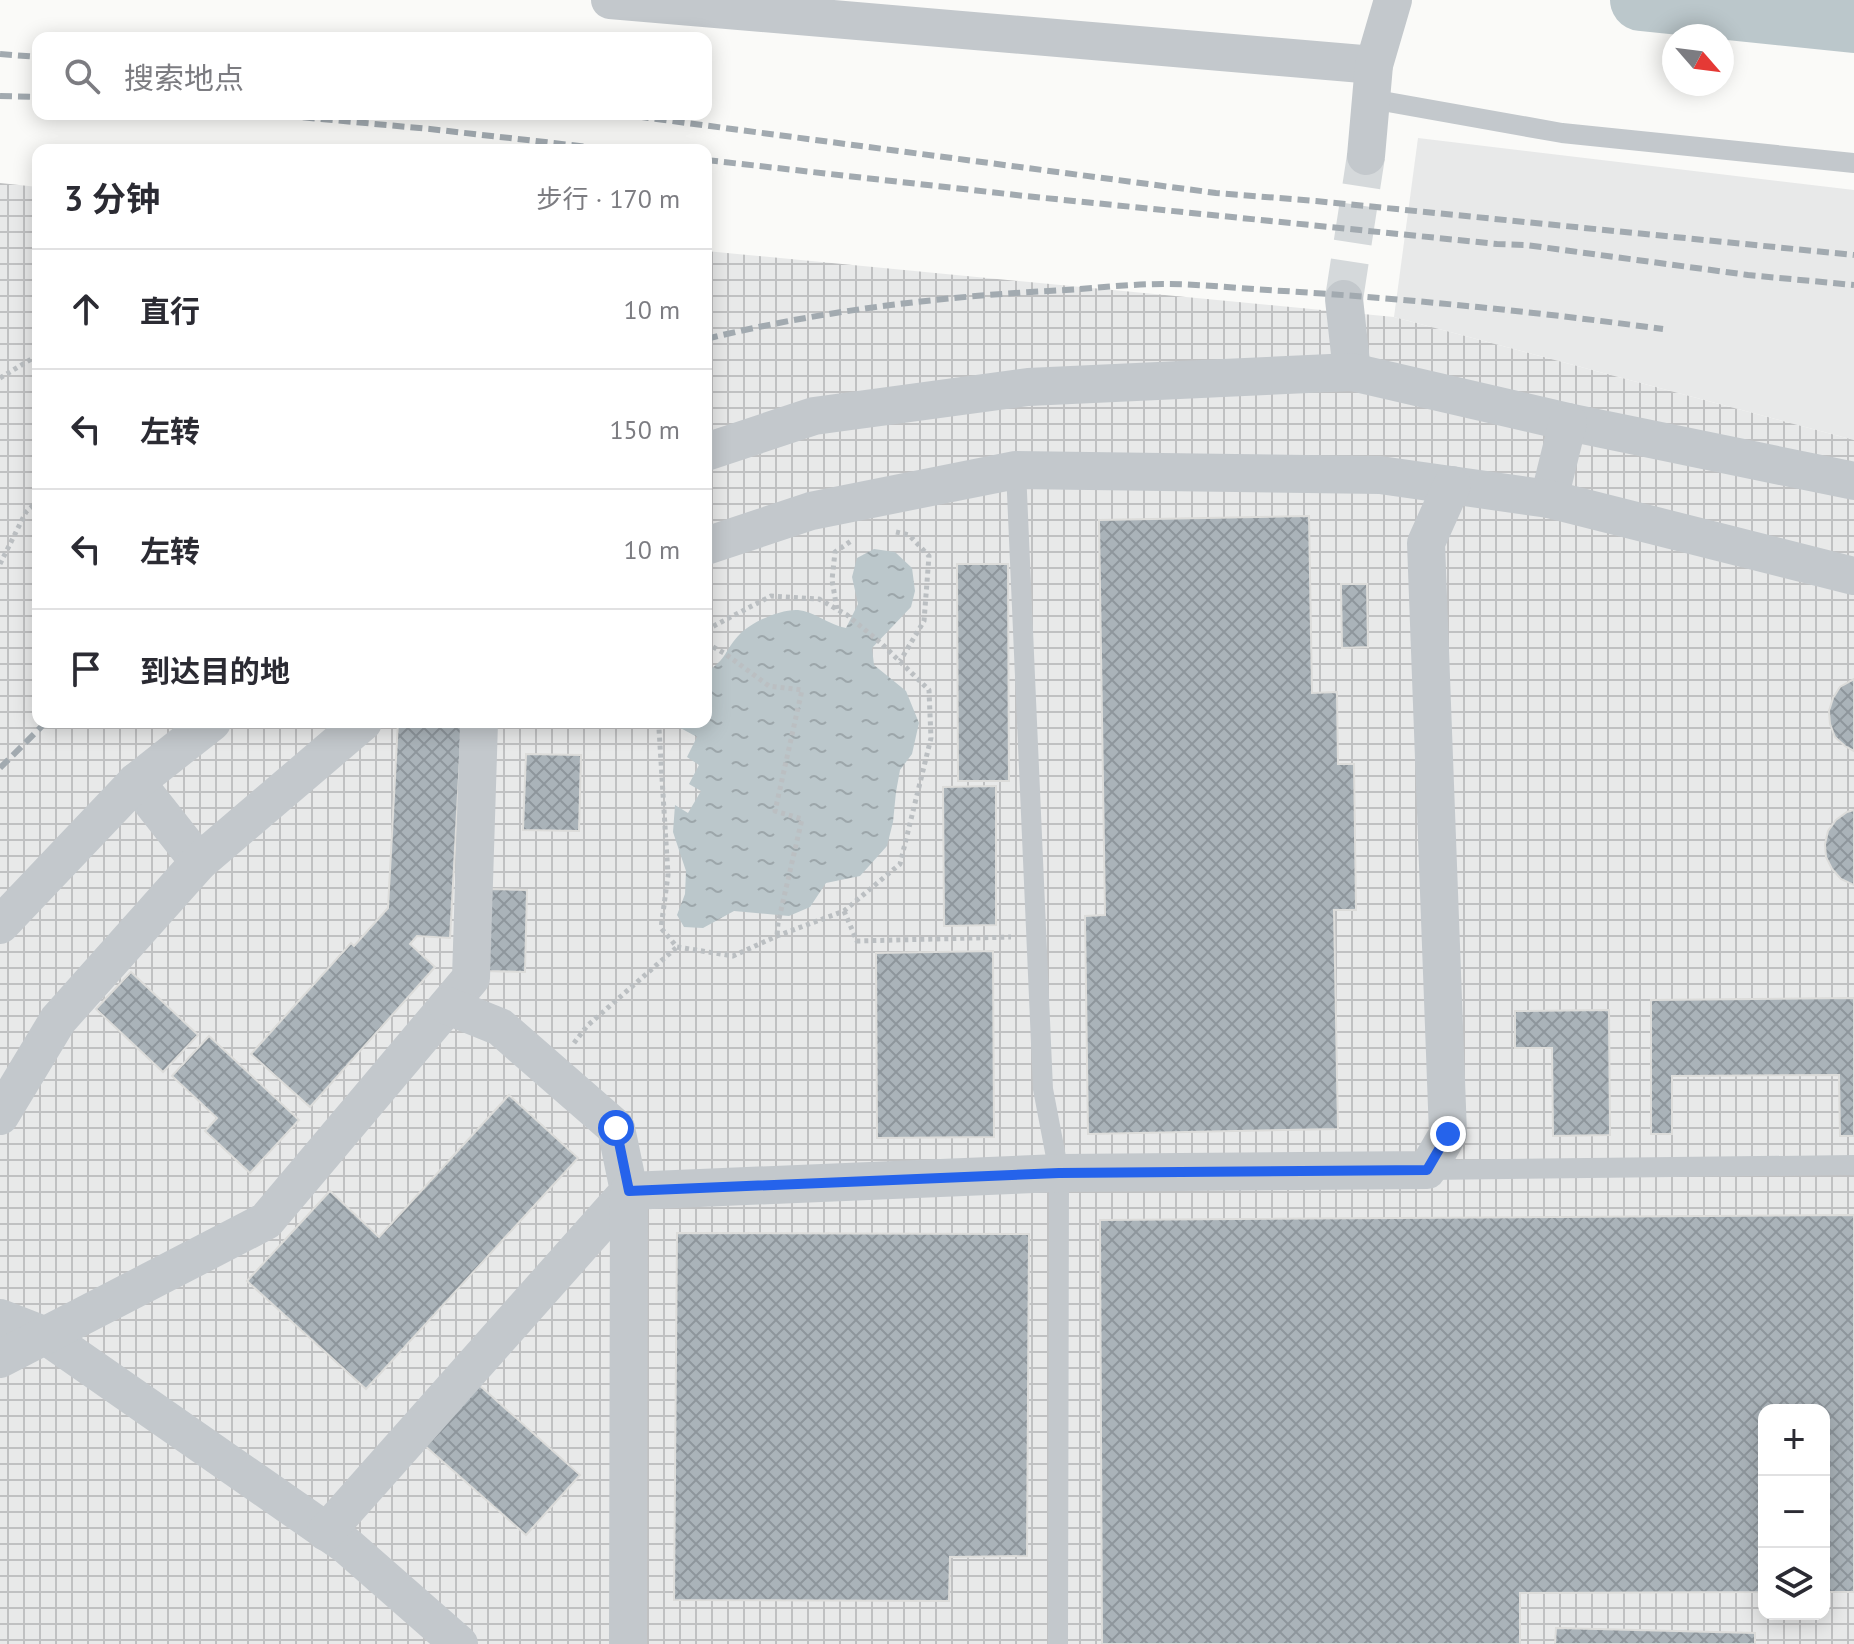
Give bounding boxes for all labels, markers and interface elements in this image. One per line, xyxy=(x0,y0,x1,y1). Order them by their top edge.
north arrow xyxy=(1662,24,1734,96)
search box xyxy=(32,32,712,120)
icon: search xyxy=(60,54,104,98)
text: 搜索地点 xyxy=(124,58,244,97)
text: 3 分钟 xyxy=(64,176,160,220)
text: 步行 · 170 m xyxy=(537,182,680,215)
icon: ahead xyxy=(64,287,108,331)
text: 直行 xyxy=(140,291,200,330)
text: 10 m xyxy=(624,293,680,326)
icon: left xyxy=(64,407,108,451)
text: 左转 xyxy=(140,411,200,450)
text: 150 m xyxy=(609,413,680,446)
icon: left xyxy=(64,527,108,571)
text: 左转 xyxy=(140,531,200,570)
text: 10 m xyxy=(624,533,680,566)
icon: arrive xyxy=(64,647,108,691)
text: 到达目的地 xyxy=(140,651,290,690)
route start xyxy=(598,1110,634,1146)
route end xyxy=(1430,1116,1466,1152)
map controls xyxy=(1758,1404,1830,1620)
button: + xyxy=(1758,1404,1830,1476)
button: − xyxy=(1758,1476,1830,1548)
button: layers xyxy=(1758,1548,1830,1620)

